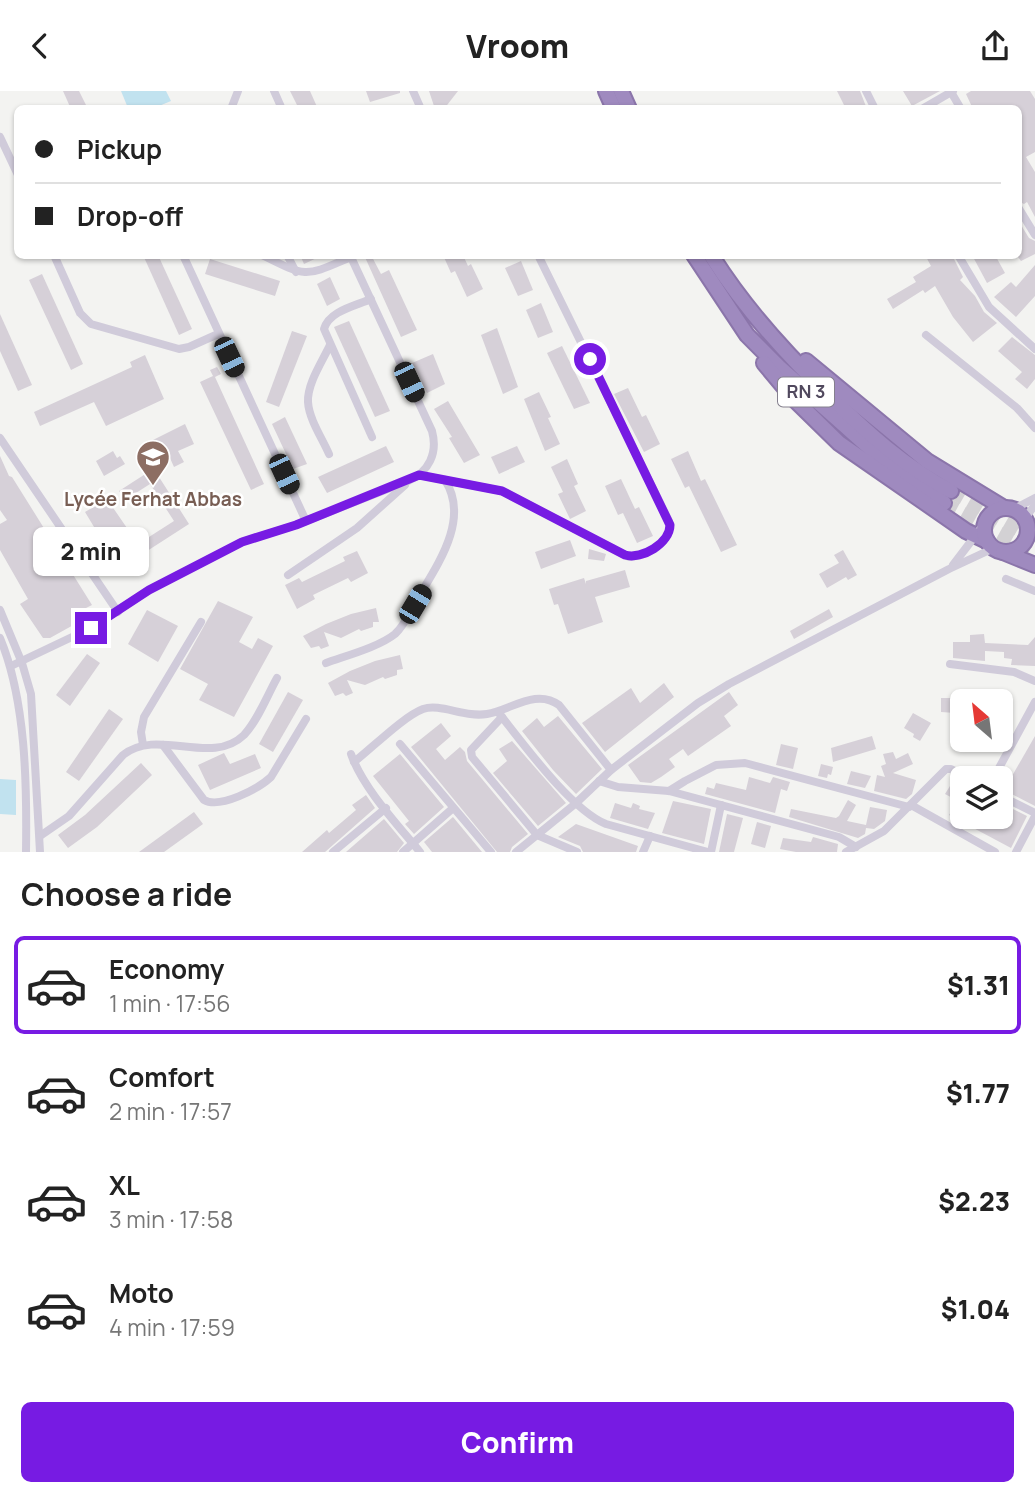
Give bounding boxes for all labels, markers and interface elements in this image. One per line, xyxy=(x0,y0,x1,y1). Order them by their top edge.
text: Vroom xyxy=(466,24,569,68)
icon: back xyxy=(21,27,59,65)
icon: share xyxy=(976,27,1014,65)
text: Pickup xyxy=(77,131,162,167)
text: Drop-off xyxy=(77,198,183,234)
car xyxy=(211,334,248,380)
route start xyxy=(574,343,606,375)
car xyxy=(391,359,428,405)
road number: RN 3 xyxy=(778,377,834,407)
school or university icon: Lycée Ferhat Abbas xyxy=(134,438,172,487)
car xyxy=(266,451,303,497)
place label: Lycée Ferhat Abbas xyxy=(64,486,242,512)
callout: 2 min xyxy=(33,526,149,575)
text: 2 min xyxy=(61,535,122,567)
car xyxy=(396,581,435,627)
route end xyxy=(75,612,107,644)
north arrow xyxy=(950,689,1013,753)
map controls xyxy=(950,689,1013,829)
button: layers xyxy=(950,766,1013,829)
text: Choose a ride xyxy=(21,872,232,916)
text: Economy xyxy=(109,951,224,987)
icon: car xyxy=(25,954,88,1017)
text: $1.31 xyxy=(947,967,1010,1003)
text: 1 min · 17:56 xyxy=(109,987,230,1019)
text: Comfort xyxy=(109,1059,215,1095)
icon: car xyxy=(25,1062,88,1125)
text: $1.77 xyxy=(946,1075,1010,1111)
text: 2 min · 17:57 xyxy=(109,1095,232,1127)
text: XL xyxy=(109,1167,140,1203)
icon: car xyxy=(25,1170,88,1233)
text: $2.23 xyxy=(938,1183,1010,1219)
text: 3 min · 17:58 xyxy=(109,1203,233,1235)
text: Moto xyxy=(109,1275,174,1311)
icon: car xyxy=(25,1278,88,1341)
text: $1.04 xyxy=(941,1291,1010,1327)
text: 4 min · 17:59 xyxy=(109,1311,235,1343)
button: Confirm xyxy=(21,1402,1014,1482)

